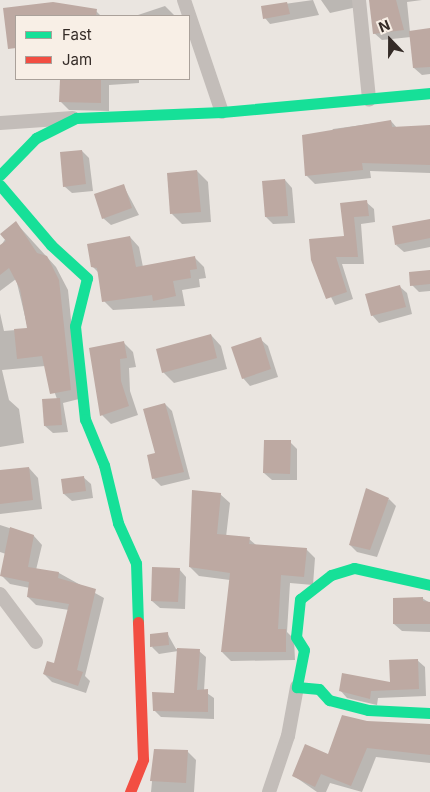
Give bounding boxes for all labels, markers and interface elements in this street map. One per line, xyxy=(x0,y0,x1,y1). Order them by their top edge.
legend xyxy=(15,15,190,80)
north arrow xyxy=(365,15,415,65)
text: N xyxy=(376,16,392,36)
text: Fast xyxy=(62,25,92,44)
text: Jam xyxy=(62,50,92,69)

